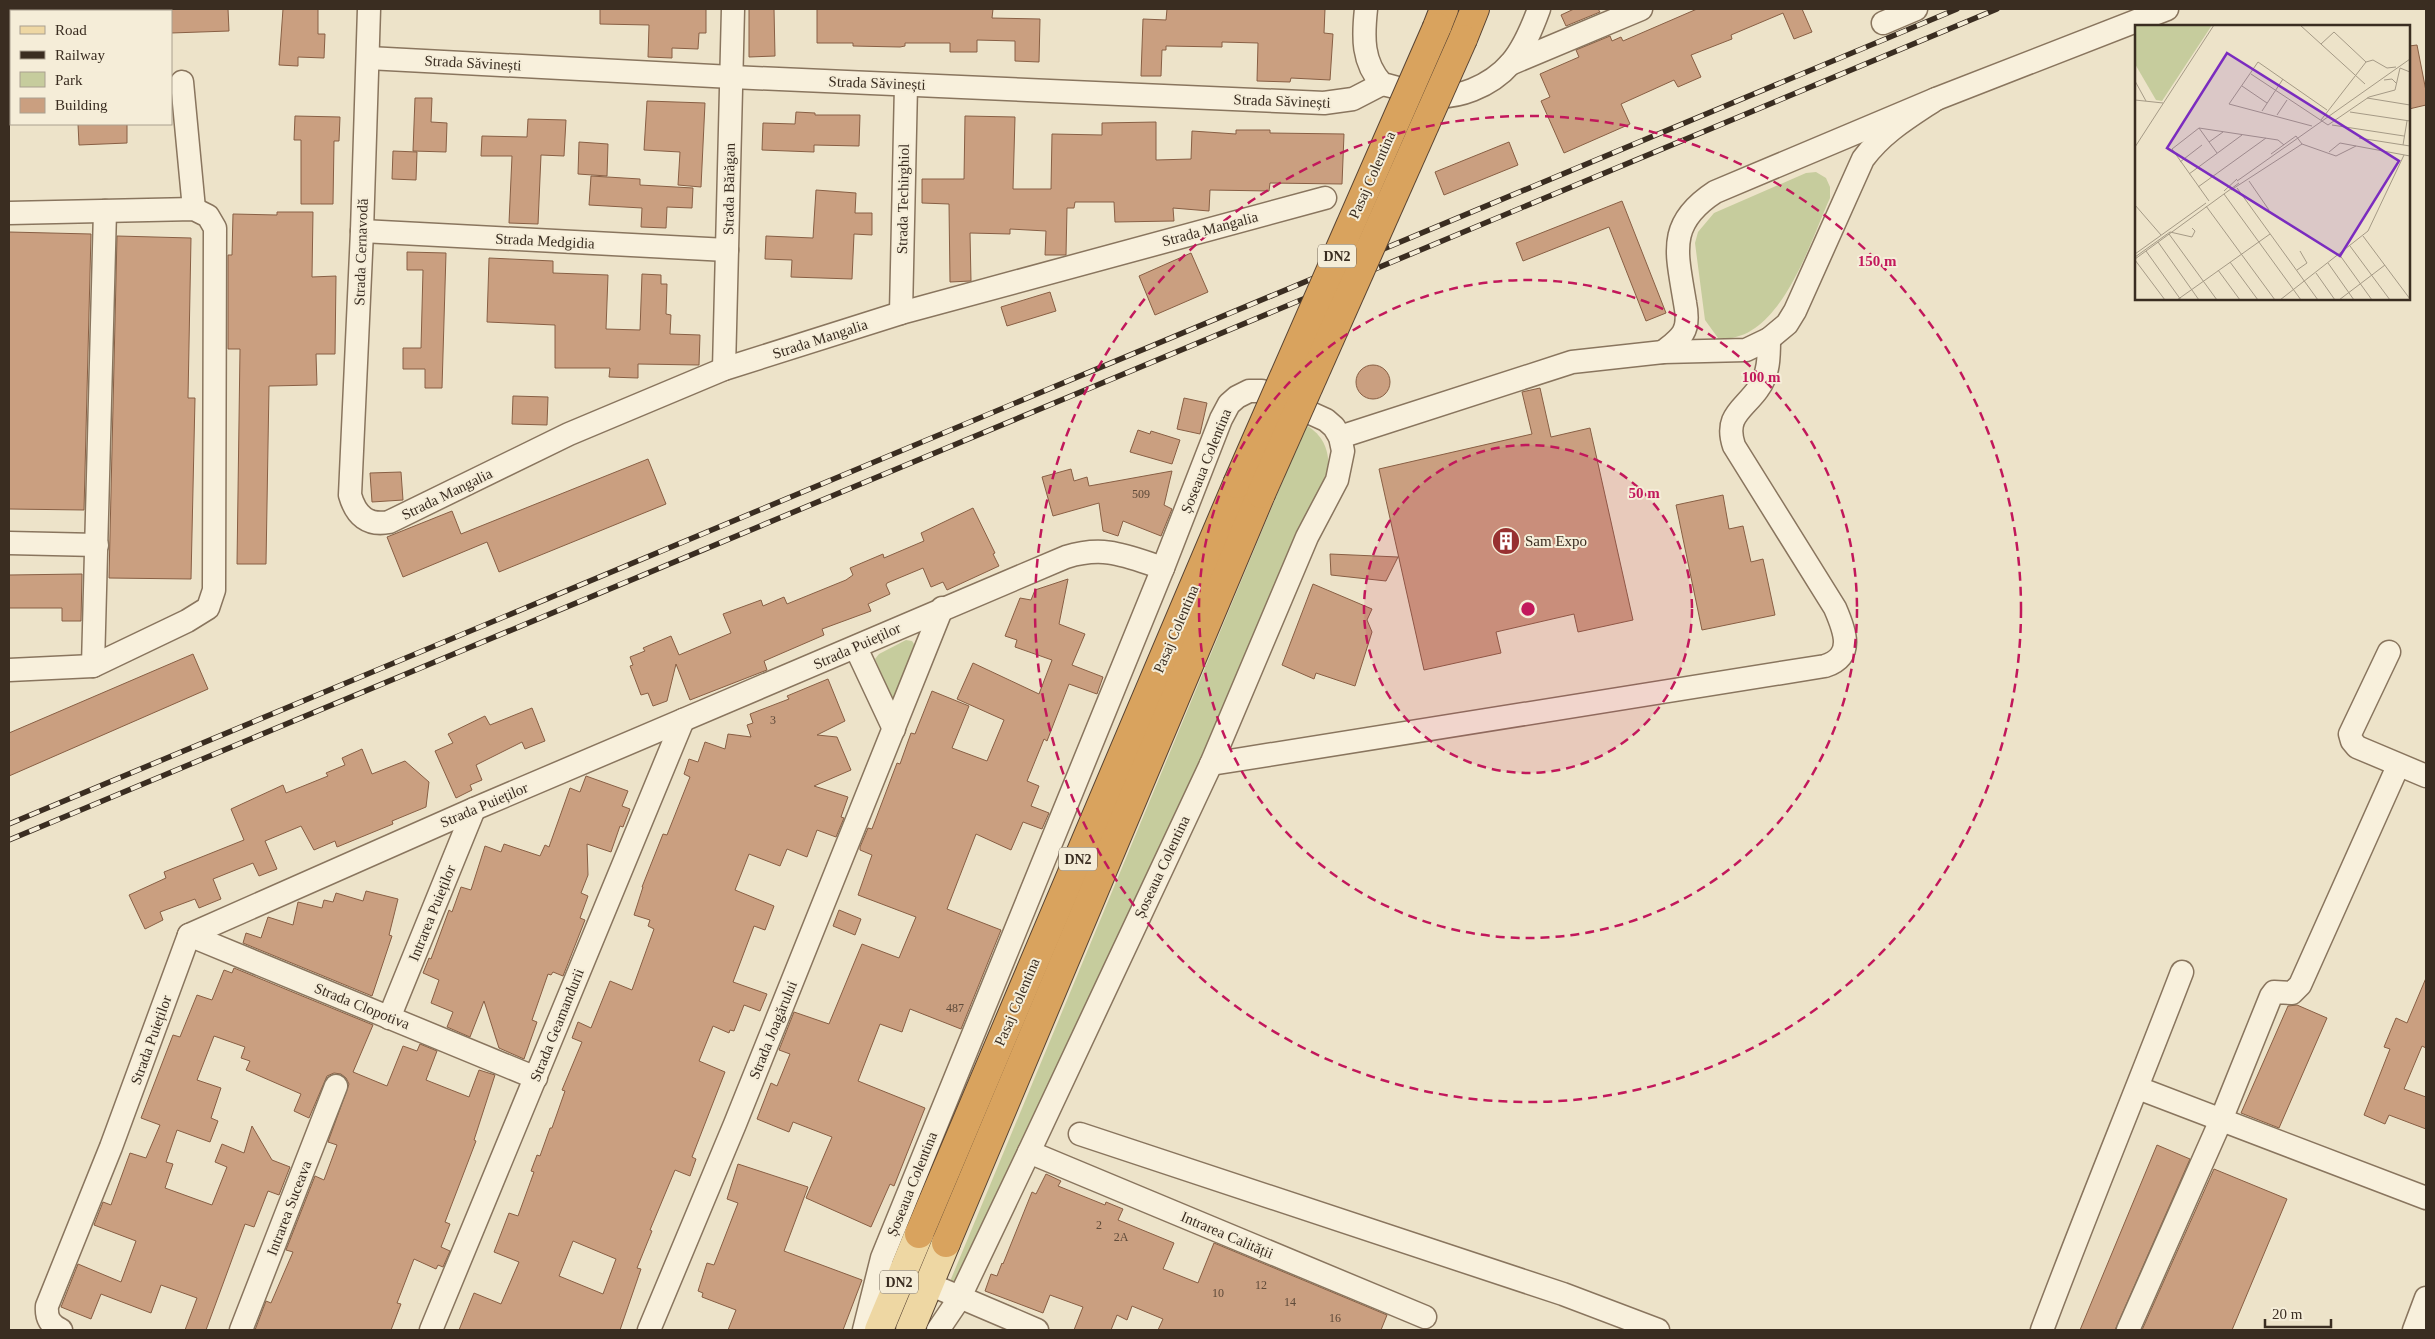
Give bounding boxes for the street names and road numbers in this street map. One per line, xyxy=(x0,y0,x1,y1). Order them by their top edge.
street label: Strada Săvinești xyxy=(424,52,522,75)
street label: Strada Săvinești xyxy=(828,73,926,94)
street label: Strada Săvinești xyxy=(1233,91,1331,112)
street label: Pasaj Colentina xyxy=(1346,129,1399,221)
street label: Strada Bărăgan xyxy=(720,142,738,235)
street label: Strada Techirghiol xyxy=(894,144,912,254)
street label: Strada Cernavodă xyxy=(351,198,371,306)
street label: Strada Mangalia xyxy=(1160,208,1260,250)
street label: Strada Medgidia xyxy=(495,230,595,252)
road number: DN2 xyxy=(1318,245,1356,268)
street label: Strada Mangalia xyxy=(771,316,870,362)
street label: Șoseaua Colentina xyxy=(1178,406,1235,516)
street label: Strada Mangalia xyxy=(399,465,495,523)
street label: Pasaj Colentina xyxy=(1150,582,1202,675)
street label: Strada Puieților xyxy=(811,620,903,673)
street label: Strada Puieților xyxy=(438,779,531,832)
street label: Șoseaua Colentina xyxy=(1131,813,1194,921)
road number: DN2 xyxy=(1059,848,1097,871)
street label: Intrarea Puieților xyxy=(405,863,459,964)
street label: Pasaj Colentina xyxy=(991,955,1043,1048)
street label: Strada Geamandurii xyxy=(527,966,587,1084)
street label: Strada Joagărului xyxy=(746,979,800,1081)
street label: Strada Clopotiva xyxy=(312,980,412,1033)
street label: Strada Puieților xyxy=(127,993,175,1087)
street label: Șoseaua Colentina xyxy=(884,1129,941,1239)
street label: Intrarea Suceava xyxy=(264,1158,315,1258)
street label: Intrarea Calității xyxy=(1178,1208,1276,1263)
road number: DN2 xyxy=(880,1270,918,1294)

